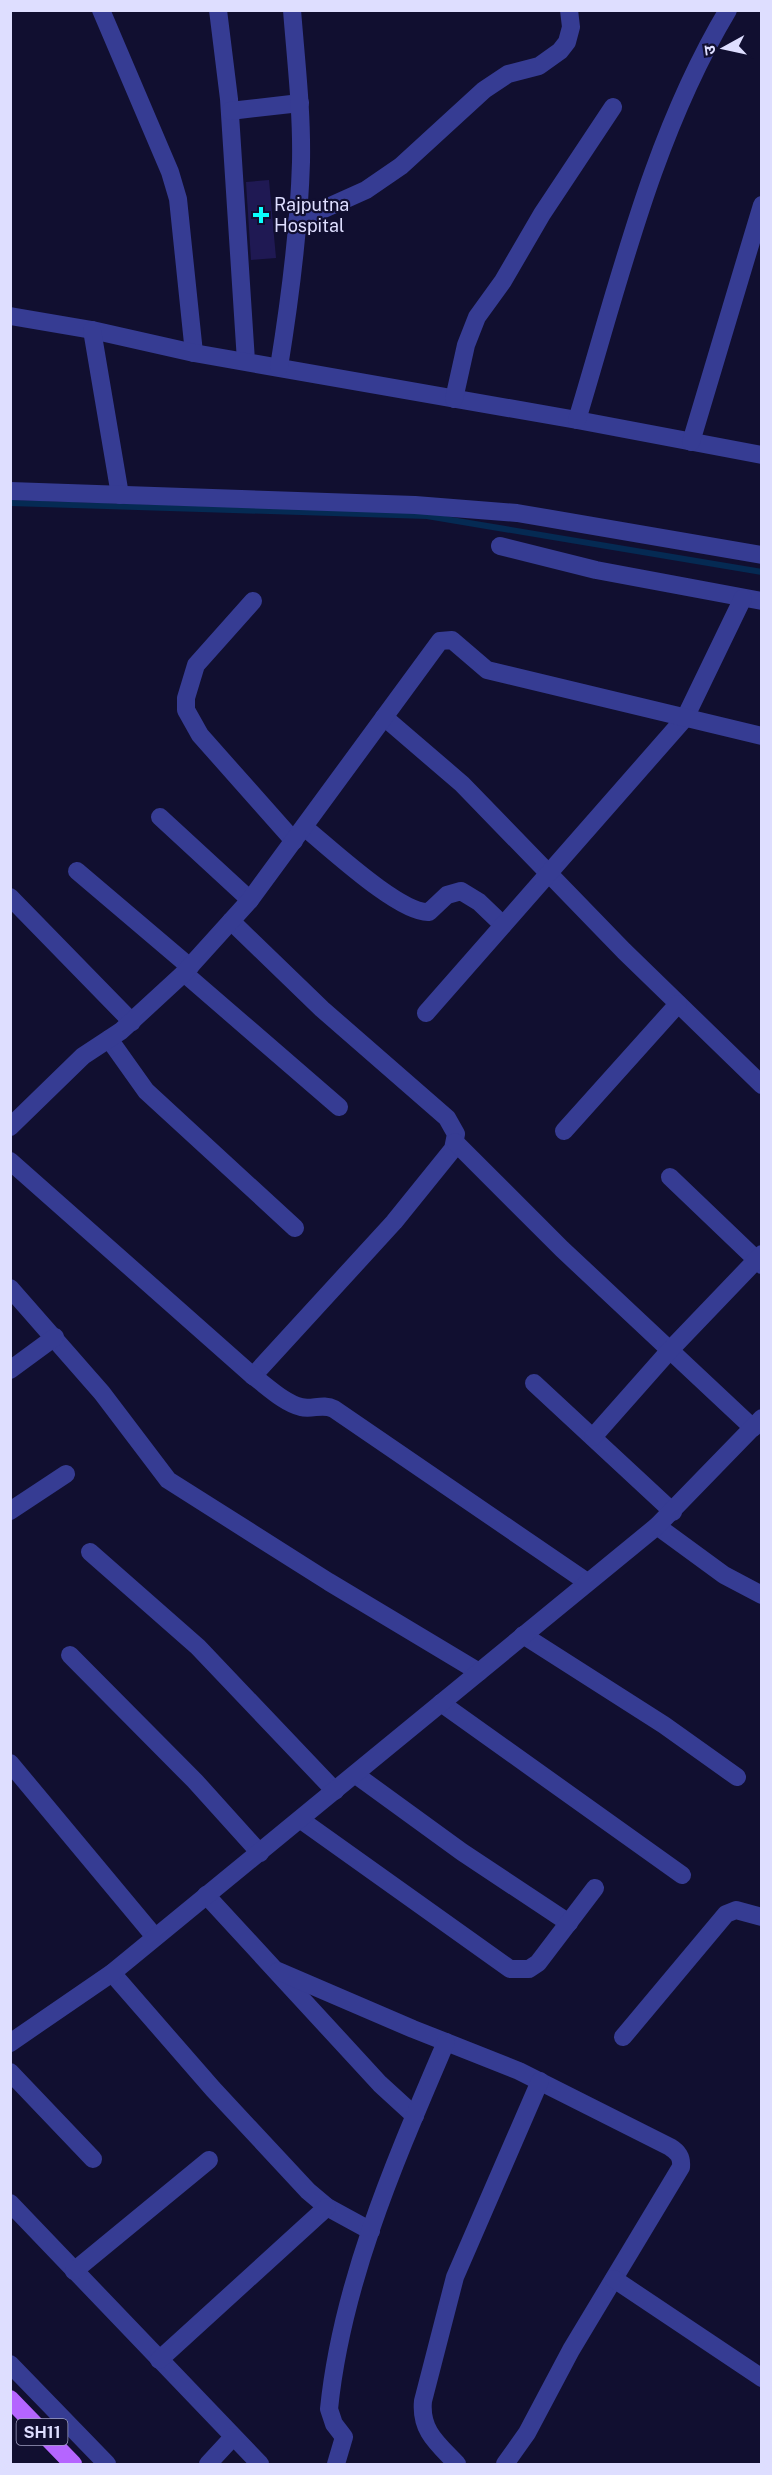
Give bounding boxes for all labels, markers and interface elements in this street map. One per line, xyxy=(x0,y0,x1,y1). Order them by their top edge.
north arrow xyxy=(694,18,754,78)
text: उ xyxy=(699,43,720,56)
place label: Rajputna Hospital xyxy=(274,194,349,236)
marker: Rajputna Hospital xyxy=(252,206,270,224)
road number: SH11 xyxy=(16,2419,68,2445)

